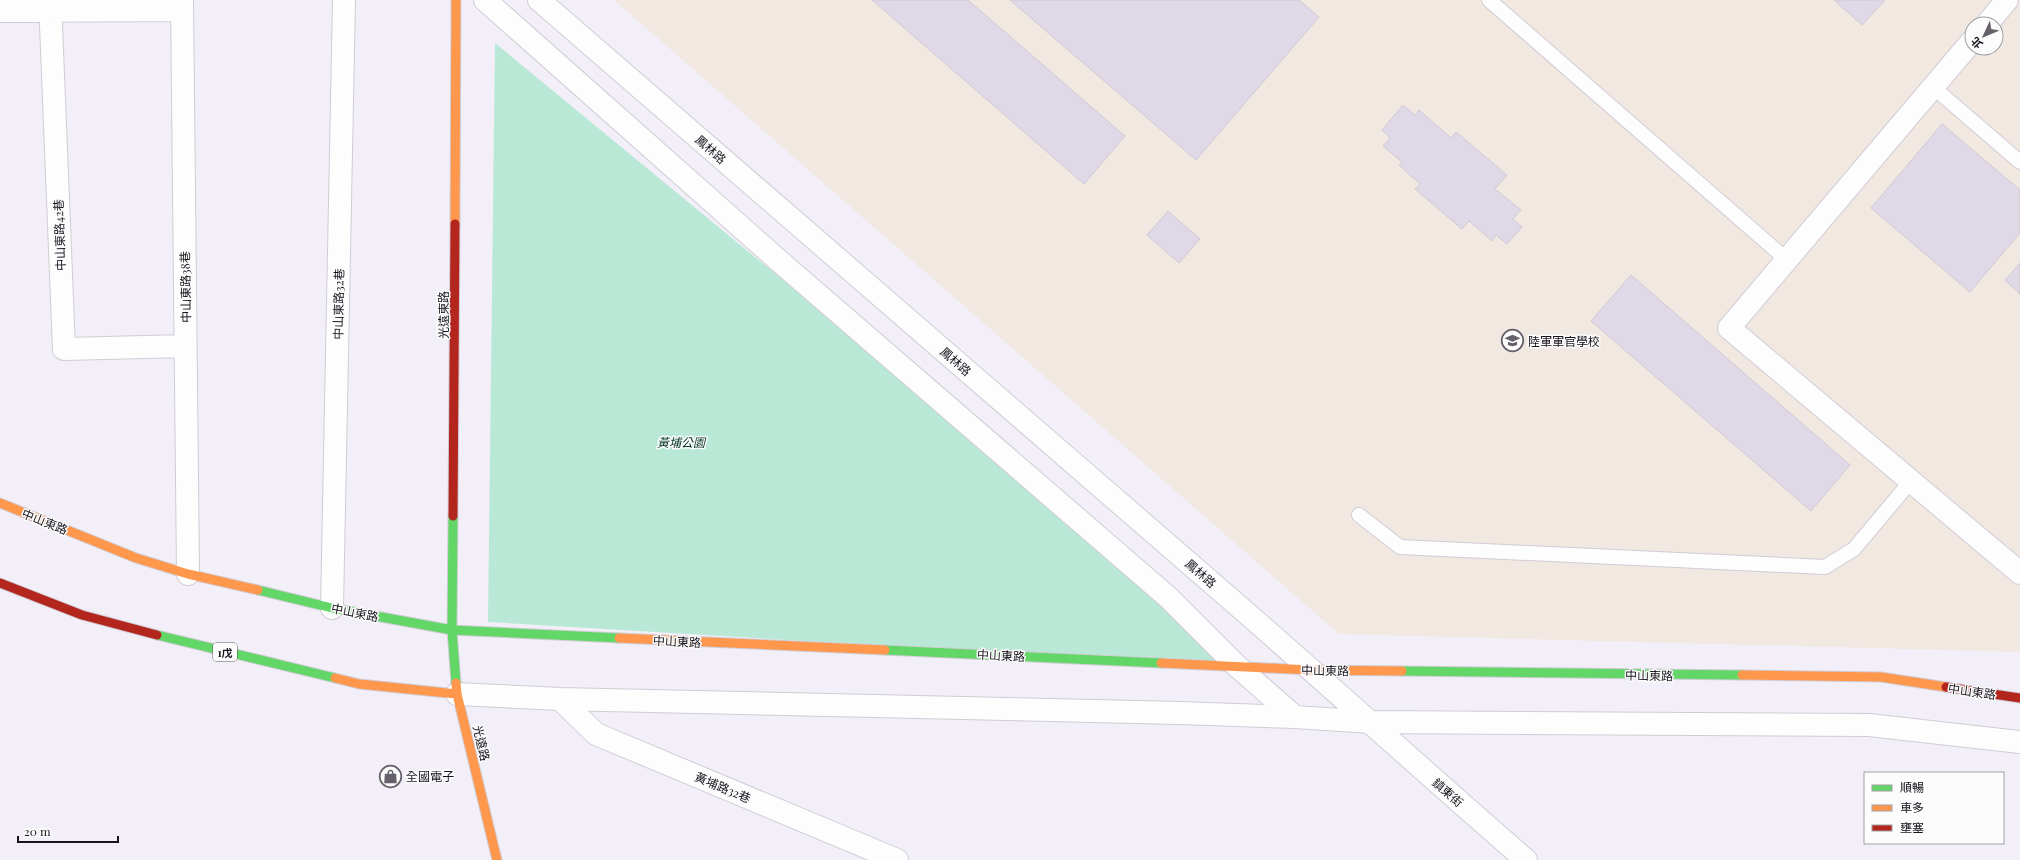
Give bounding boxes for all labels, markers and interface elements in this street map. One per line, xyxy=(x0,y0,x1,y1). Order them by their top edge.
north arrow xyxy=(1964,16,2004,56)
text: 北 xyxy=(1967,34,1986,52)
street label: 鳳林路 xyxy=(692,131,730,167)
street label: 中山東路42巷 xyxy=(50,199,68,271)
street label: 中山東路38巷 xyxy=(176,251,194,323)
street label: 中山東路32巷 xyxy=(329,268,347,340)
street label: 光遠東路 xyxy=(435,291,451,339)
school or university icon: 陸軍軍官學校 xyxy=(1499,328,1525,354)
place label: 陸軍軍官學校 xyxy=(1528,333,1600,349)
street label: 鳳林路 xyxy=(937,343,975,379)
park label: 黃埔公園 xyxy=(657,434,707,450)
street label: 中山東路 xyxy=(20,505,70,537)
street label: 鳳林路 xyxy=(1182,555,1220,591)
street label: 中山東路 xyxy=(330,600,380,624)
street label: 中山東路 xyxy=(653,632,701,650)
road number: 1戊 xyxy=(213,643,237,661)
street label: 中山東路 xyxy=(977,646,1025,664)
street label: 中山東路 xyxy=(1301,662,1349,678)
street label: 中山東路 xyxy=(1625,667,1673,683)
street label: 中山東路 xyxy=(1947,680,1997,702)
street label: 光遠路 xyxy=(470,724,494,762)
shop icon: 全國電子 xyxy=(377,763,403,789)
place label: 全國電子 xyxy=(406,768,454,784)
street label: 黃埔路32巷 xyxy=(693,768,753,806)
legend xyxy=(1864,772,2004,844)
street label: 鎮東街 xyxy=(1429,774,1467,810)
text: 順暢 xyxy=(1900,779,1924,795)
text: 車多 xyxy=(1900,799,1924,815)
scale bar xyxy=(18,818,118,844)
text: 壅塞 xyxy=(1900,819,1924,835)
text: 20 m xyxy=(24,823,51,839)

